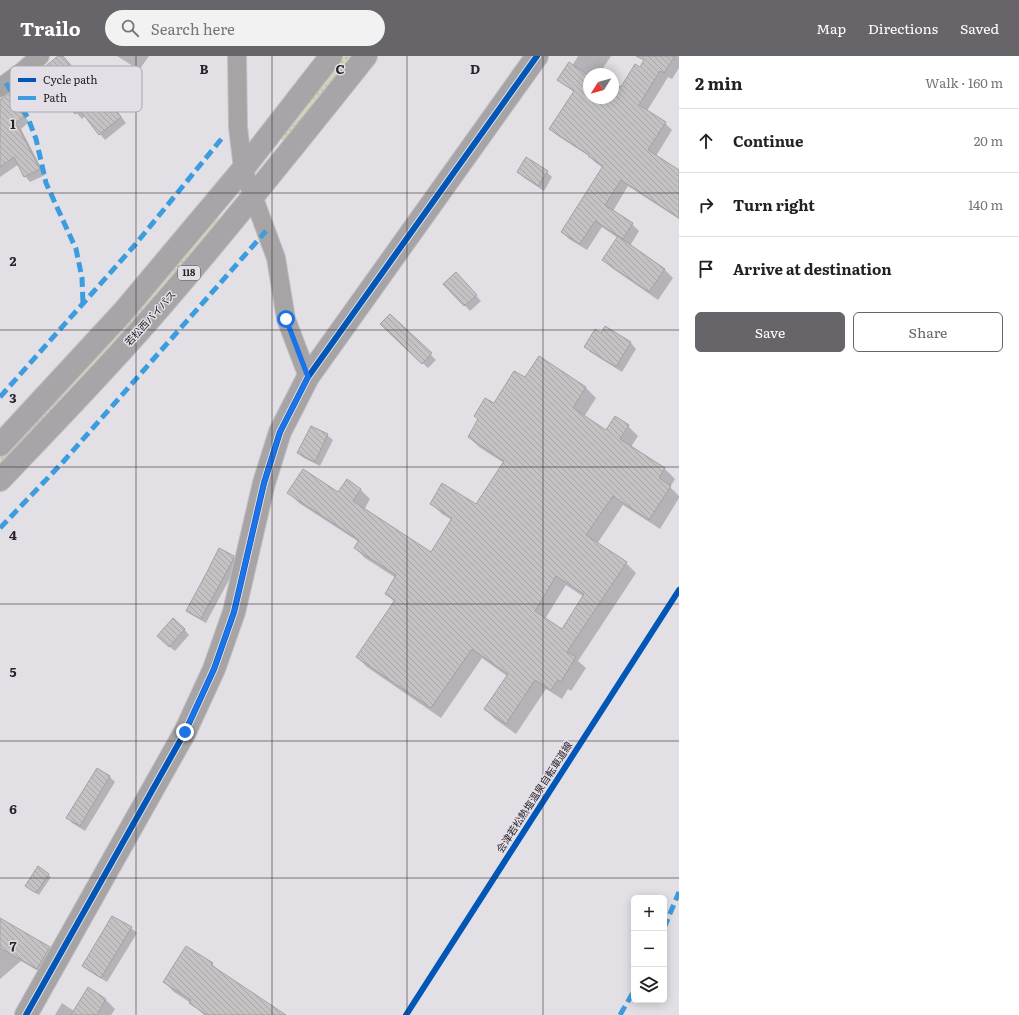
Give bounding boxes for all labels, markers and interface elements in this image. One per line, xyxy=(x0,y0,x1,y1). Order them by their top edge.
search box xyxy=(105,10,385,46)
text: Trailo xyxy=(20,14,81,42)
icon: search xyxy=(119,17,141,39)
text: Search here xyxy=(151,17,235,40)
text: Map xyxy=(816,18,846,38)
text: Directions xyxy=(868,18,938,38)
text: Saved xyxy=(960,18,999,38)
text: B xyxy=(200,59,209,78)
text: C xyxy=(335,59,345,78)
text: D xyxy=(470,59,480,78)
legend xyxy=(10,66,142,112)
north arrow xyxy=(583,68,619,104)
text: 2 min xyxy=(695,70,743,95)
text: Cycle path xyxy=(43,71,98,87)
text: Walk · 160 m xyxy=(925,73,1003,92)
text: Path xyxy=(43,89,67,105)
text: 1 xyxy=(10,114,16,133)
text: Continue xyxy=(733,129,803,152)
icon: ahead xyxy=(695,130,717,152)
text: 20 m xyxy=(974,131,1003,150)
text: Turn right xyxy=(733,193,815,216)
icon: right xyxy=(695,194,717,216)
text: 140 m xyxy=(968,195,1003,214)
text: 2 xyxy=(10,251,17,270)
text: Arrive at destination xyxy=(733,257,892,280)
icon: arrive xyxy=(695,258,717,280)
road number: 118 xyxy=(178,266,200,280)
street label: 若松西バイパス xyxy=(121,287,179,349)
route start xyxy=(277,310,295,328)
button: Save xyxy=(695,312,845,352)
button: Share xyxy=(853,312,1003,352)
text: 3 xyxy=(9,388,17,407)
text: 4 xyxy=(9,525,17,544)
text: 5 xyxy=(9,662,17,681)
route end xyxy=(176,723,194,741)
street label: 会津若松熱塩温泉自転車道線 xyxy=(492,738,575,855)
text: 6 xyxy=(9,799,17,818)
map controls xyxy=(631,895,667,1003)
button: + xyxy=(631,895,667,931)
button: − xyxy=(631,931,667,967)
text: 7 xyxy=(9,936,17,955)
button: layers xyxy=(631,967,667,1003)

